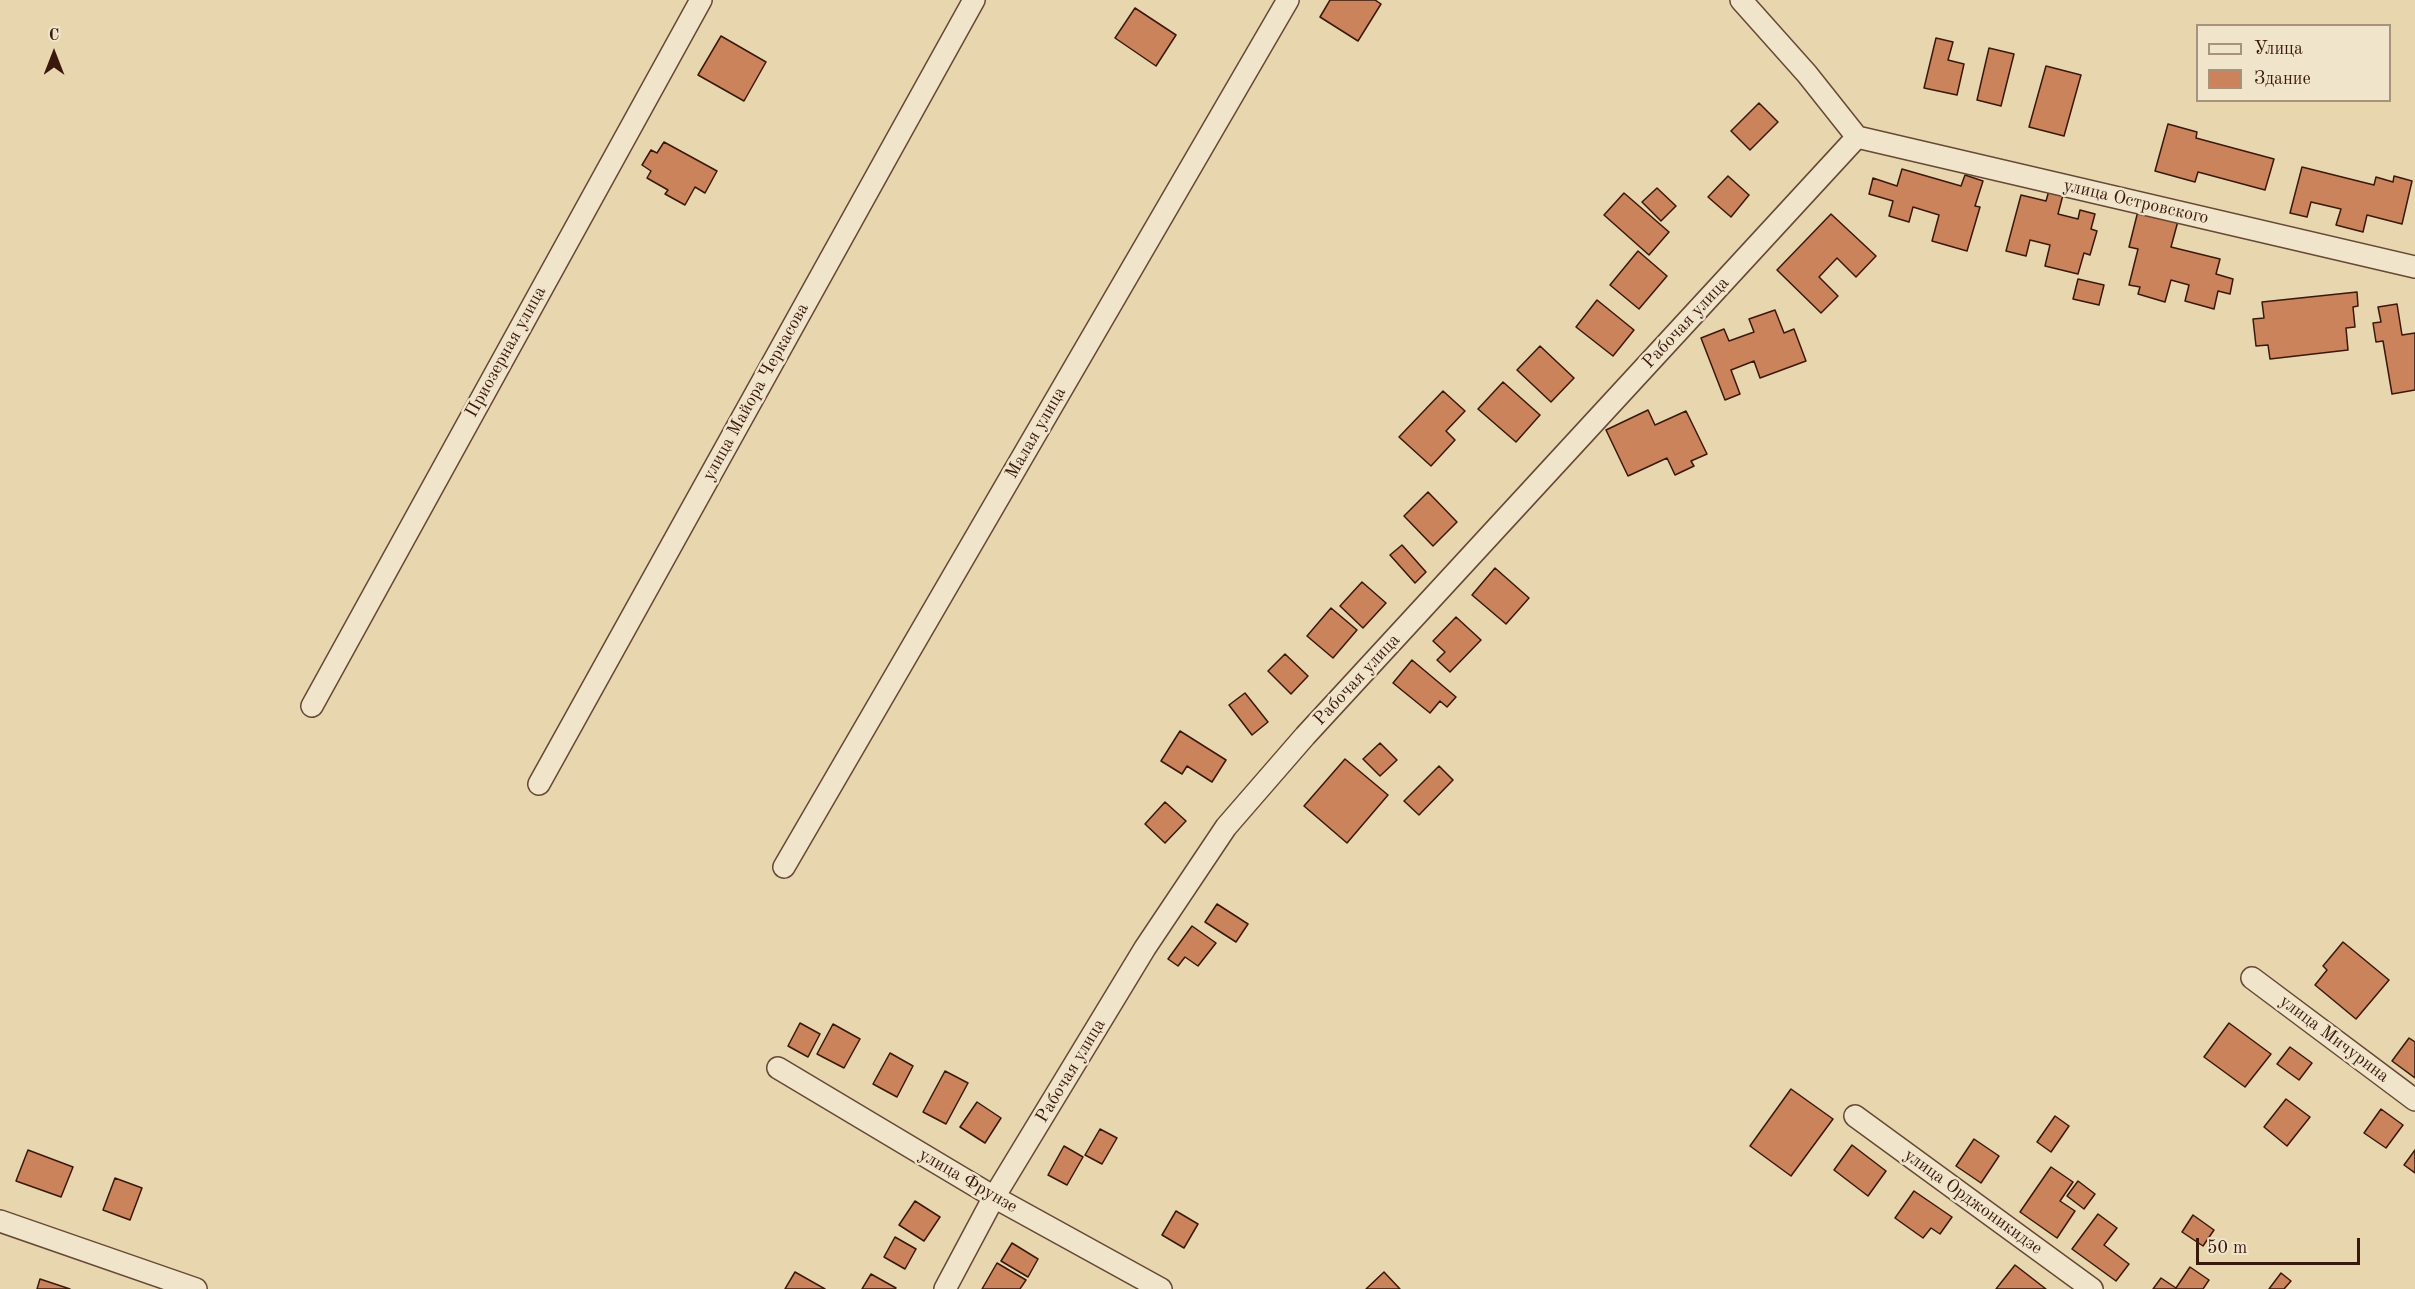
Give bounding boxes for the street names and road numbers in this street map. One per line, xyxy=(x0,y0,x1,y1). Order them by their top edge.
street label: улица Островского xyxy=(2061,175,2211,229)
street label: Рабочая улица xyxy=(1638,273,1734,373)
street label: Приозерная улица xyxy=(461,283,551,421)
street label: улица Майора Черкасова xyxy=(698,299,814,485)
street label: Малая улица xyxy=(1001,383,1071,483)
street label: Рабочая улица xyxy=(1309,630,1405,730)
street label: улица Мичурина xyxy=(2275,991,2393,1087)
street label: Рабочая улица xyxy=(1032,1015,1110,1127)
street label: улица Фрунзе xyxy=(915,1144,1021,1218)
street label: улица Орджоникидзе xyxy=(1899,1144,2047,1260)

